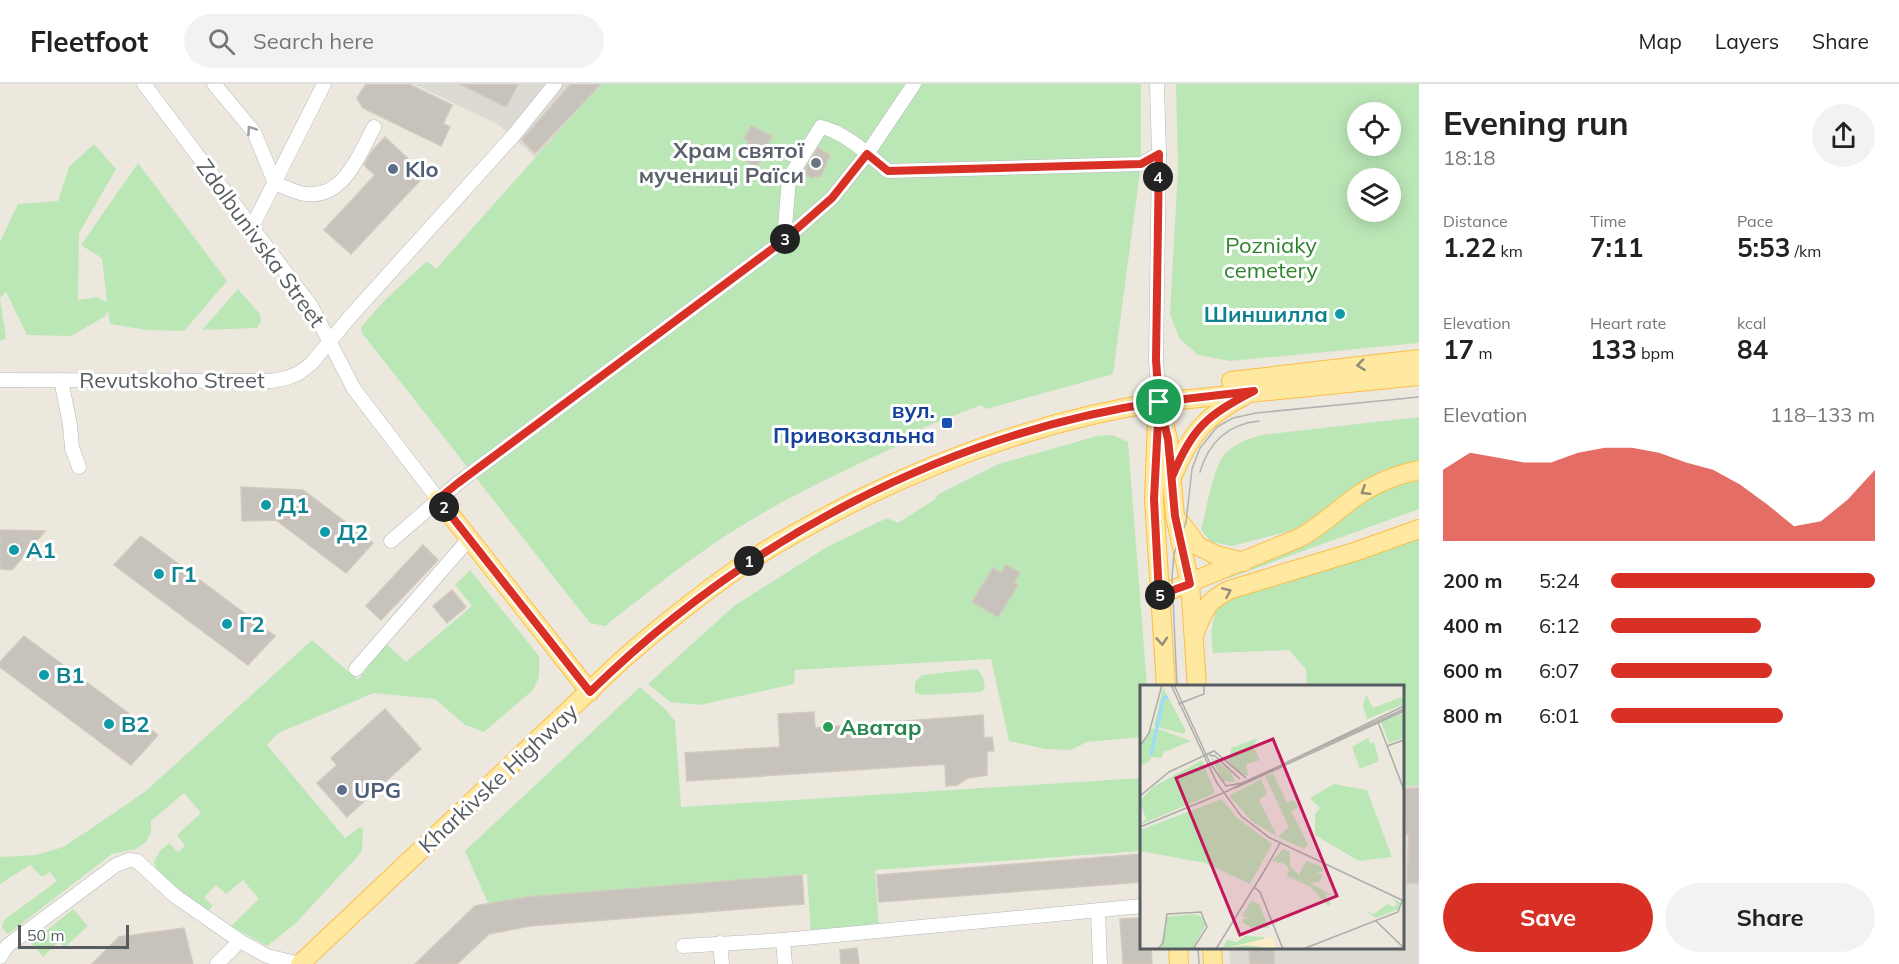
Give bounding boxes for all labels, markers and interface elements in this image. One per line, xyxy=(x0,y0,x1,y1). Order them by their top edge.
search box xyxy=(184,14,604,68)
text: Fleetfoot xyxy=(30,24,148,59)
icon: search xyxy=(205,25,238,58)
text: Search here xyxy=(253,27,374,55)
text: Map xyxy=(1639,28,1682,54)
text: Layers xyxy=(1715,28,1779,54)
text: Share xyxy=(1812,28,1869,54)
map controls xyxy=(1347,102,1401,222)
button: locate xyxy=(1347,102,1401,156)
text: Evening run xyxy=(1443,102,1629,143)
button: share xyxy=(1812,104,1875,167)
one-way arrow xyxy=(248,126,259,137)
place label: Храм святої мучениці Раїси xyxy=(639,136,805,189)
text: 18:18 xyxy=(1443,145,1496,170)
street label: Zdolbunivska Street xyxy=(191,153,332,333)
place label: Klo xyxy=(405,155,438,183)
marker: Храм святої мучениці Раїси xyxy=(809,156,823,170)
marker: Klo xyxy=(386,162,400,176)
pin: 4 xyxy=(1143,162,1173,192)
text: 4 xyxy=(1153,167,1163,187)
button: layers xyxy=(1347,168,1401,222)
text: Distance xyxy=(1443,211,1508,231)
text: Time xyxy=(1590,211,1626,231)
text: Pace xyxy=(1737,211,1773,231)
pin: 3 xyxy=(770,224,800,254)
text: 3 xyxy=(780,229,790,249)
park label: Pozniaky cemetery xyxy=(1224,231,1318,284)
text: 1.22 xyxy=(1443,231,1496,264)
text: 7:11 xyxy=(1590,231,1643,264)
text: 5:53 xyxy=(1737,231,1790,264)
text: km xyxy=(1496,241,1523,261)
text: /km xyxy=(1790,241,1821,261)
place label: Шиншилла xyxy=(1204,300,1328,328)
marker: Шиншилла xyxy=(1333,307,1347,321)
text: Elevation xyxy=(1443,313,1511,333)
text: Heart rate xyxy=(1590,313,1666,333)
text: kcal xyxy=(1737,313,1766,333)
text: 17 xyxy=(1443,333,1474,366)
text: 133 xyxy=(1590,333,1637,366)
text: 84 xyxy=(1737,333,1768,366)
text: m xyxy=(1474,343,1492,363)
text: bpm xyxy=(1637,343,1674,363)
one-way arrow xyxy=(1356,359,1365,371)
street label: Revutskoho Street xyxy=(79,366,265,394)
pin xyxy=(1133,376,1184,427)
icon: arrive xyxy=(1142,385,1175,418)
place label: вул. Привокзальна xyxy=(773,396,935,449)
text: Elevation xyxy=(1443,402,1528,427)
text: 118–133 m xyxy=(1770,402,1875,427)
marker: вул. Привокзальна xyxy=(940,416,954,430)
one-way arrow xyxy=(1361,484,1371,496)
place label: Д1 xyxy=(278,491,309,519)
pin: 2 xyxy=(429,492,459,522)
text: 2 xyxy=(439,497,449,517)
marker: Д1 xyxy=(259,498,273,512)
place label: Д2 xyxy=(337,518,368,546)
marker: Д2 xyxy=(318,525,332,539)
place label: А1 xyxy=(26,536,56,564)
marker: А1 xyxy=(7,543,21,557)
pin: 1 xyxy=(734,546,764,576)
text: 1 xyxy=(744,551,754,571)
place label: Г1 xyxy=(171,560,197,588)
marker: Г1 xyxy=(152,567,166,581)
text: 200 m xyxy=(1443,568,1502,593)
text: 5:24 xyxy=(1539,568,1580,593)
pin: 5 xyxy=(1145,580,1175,610)
text: 5 xyxy=(1155,585,1165,605)
one-way arrow xyxy=(1220,587,1231,599)
place label: Г2 xyxy=(239,610,265,638)
text: 400 m xyxy=(1443,613,1502,638)
text: 6:12 xyxy=(1539,613,1580,638)
marker: Г2 xyxy=(220,617,234,631)
one-way arrow xyxy=(1156,636,1169,645)
text: 600 m xyxy=(1443,658,1502,683)
text: 6:07 xyxy=(1539,658,1580,683)
place label: В1 xyxy=(56,661,84,689)
marker: В1 xyxy=(37,668,51,682)
inset map xyxy=(1140,685,1404,949)
street label: Kharkivske Highway xyxy=(413,697,584,859)
text: 800 m xyxy=(1443,703,1502,728)
text: 6:01 xyxy=(1539,703,1580,728)
place label: В2 xyxy=(121,710,149,738)
place label: Аватар xyxy=(840,713,922,741)
marker: В2 xyxy=(102,717,116,731)
marker: Аватар xyxy=(821,720,835,734)
place label: UPG xyxy=(354,776,401,804)
marker: UPG xyxy=(335,783,349,797)
button: Save xyxy=(1443,883,1653,952)
button: Share xyxy=(1665,883,1875,952)
scale bar xyxy=(18,922,129,950)
text: 50 m xyxy=(27,925,64,945)

